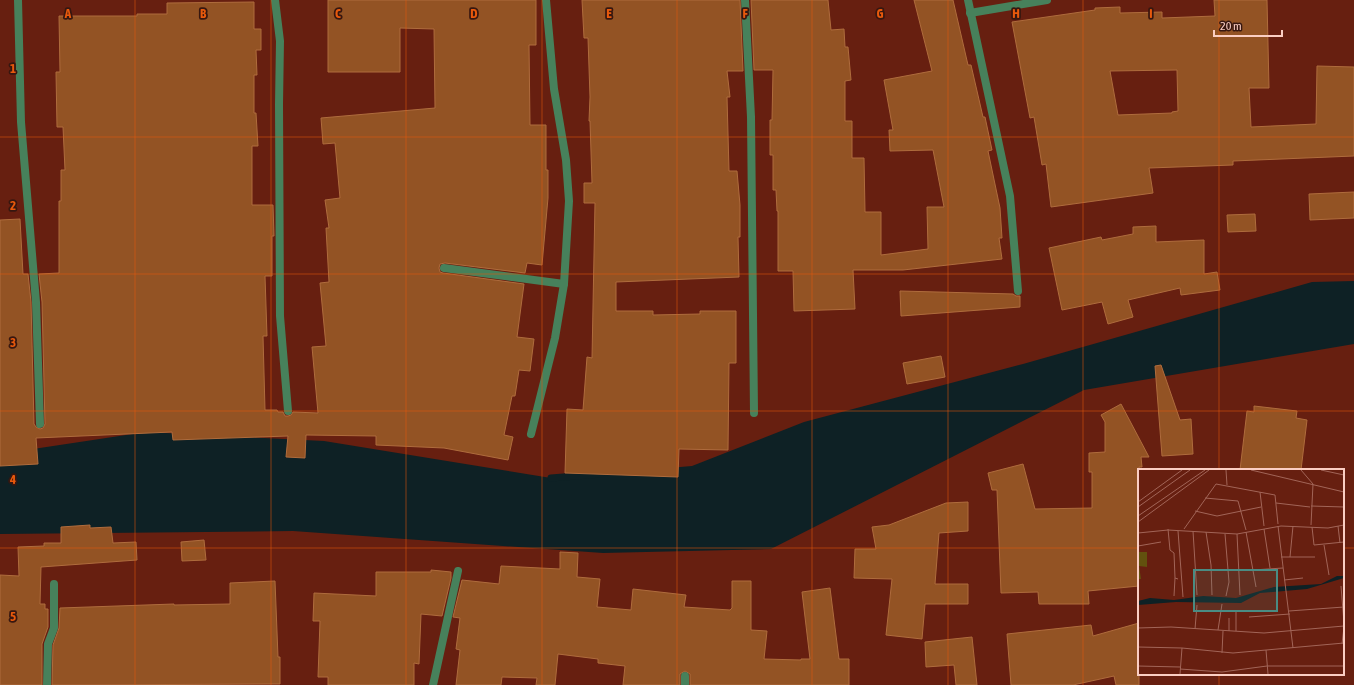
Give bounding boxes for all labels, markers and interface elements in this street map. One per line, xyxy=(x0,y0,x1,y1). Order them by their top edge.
text: A xyxy=(64,6,72,21)
text: B xyxy=(200,6,207,21)
text: C xyxy=(335,6,341,21)
text: D xyxy=(470,6,478,21)
text: E xyxy=(606,6,612,21)
text: F xyxy=(742,6,748,21)
text: G xyxy=(877,6,884,21)
text: H xyxy=(1012,6,1020,21)
text: I xyxy=(1149,6,1153,21)
scale bar xyxy=(1214,12,1282,38)
text: 20 m xyxy=(1220,19,1242,33)
text: 1 xyxy=(10,61,16,76)
text: 2 xyxy=(10,198,16,213)
text: 3 xyxy=(10,335,16,350)
inset map xyxy=(1138,469,1344,675)
text: 4 xyxy=(9,472,16,487)
text: 5 xyxy=(10,609,16,624)

